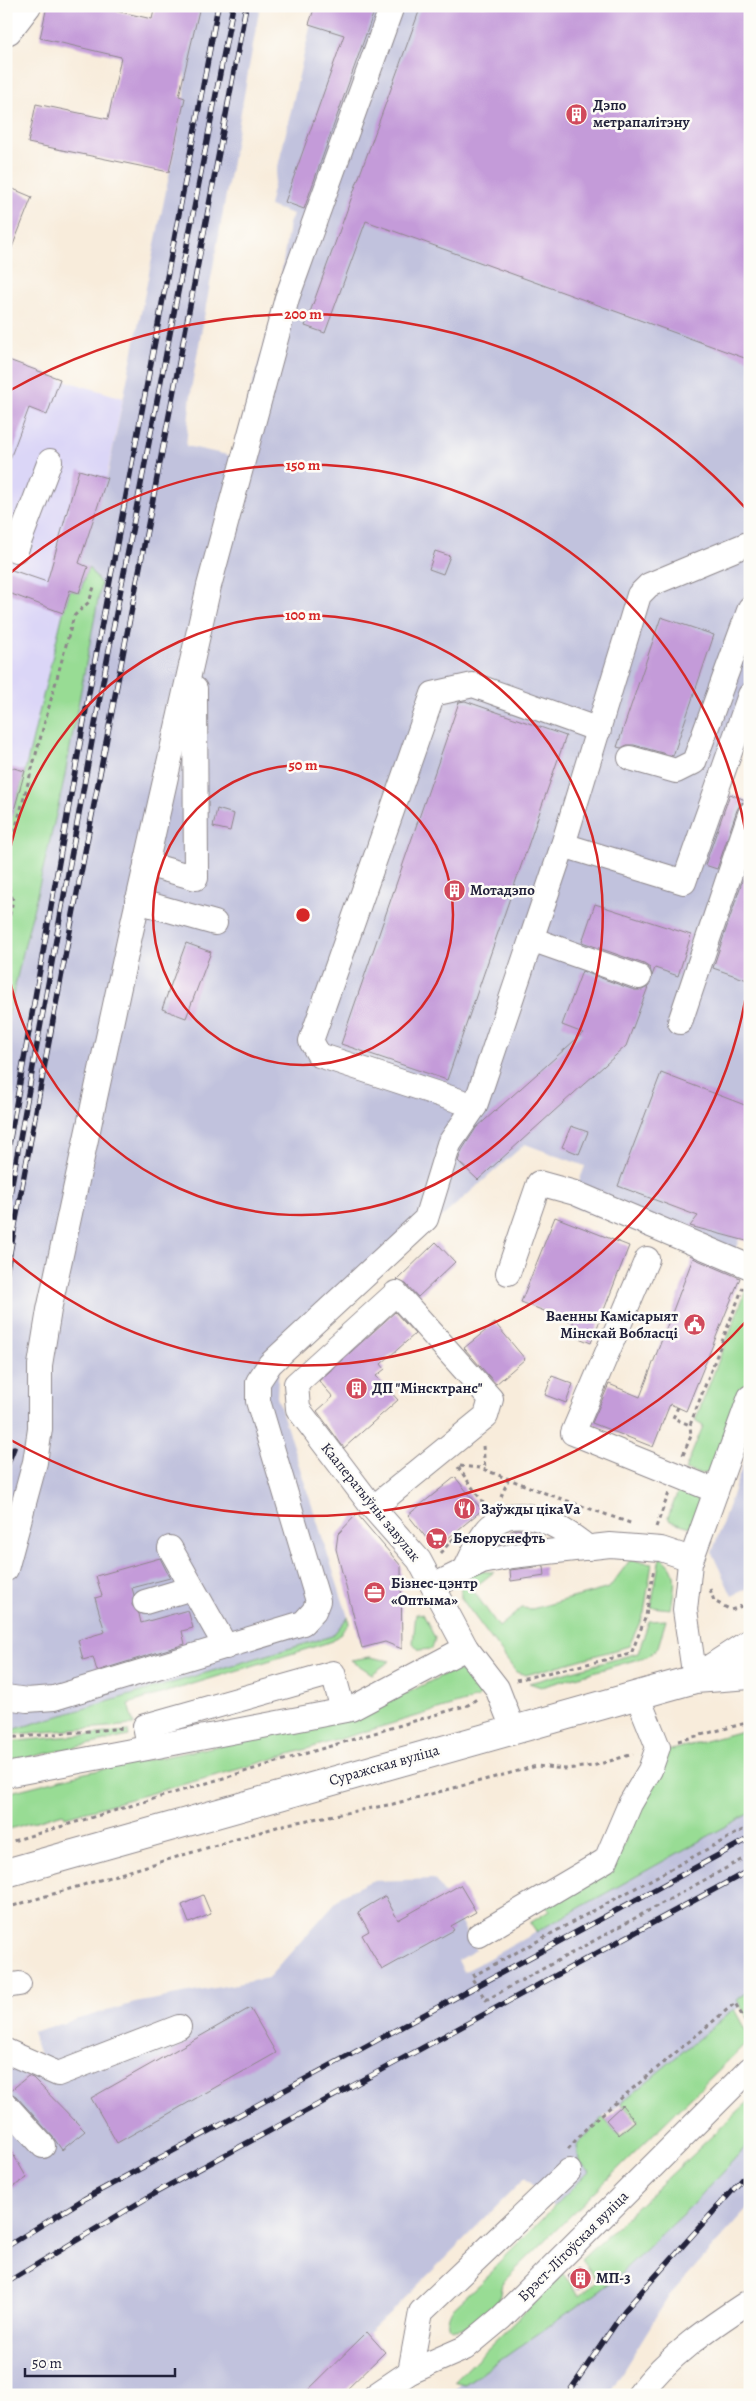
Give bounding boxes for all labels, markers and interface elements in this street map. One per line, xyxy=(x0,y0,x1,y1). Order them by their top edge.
place label: Дэпо метрапалітэну xyxy=(593,95,691,132)
building icon: Дэпо метрапалітэну xyxy=(565,102,589,126)
text: 200 m xyxy=(284,304,322,324)
text: 150 m xyxy=(286,455,321,475)
text: 100 m xyxy=(285,605,321,625)
text: 50 m xyxy=(288,755,318,775)
building icon: Мотадэпо xyxy=(442,878,466,902)
place label: Мотадэпо xyxy=(470,880,535,900)
centre of rings xyxy=(294,906,312,924)
place label: Ваенны Камісарыят Мінскай Вобласці xyxy=(546,1306,679,1343)
public building icon: Ваенны Камісарыят Мінскай Вобласці xyxy=(682,1313,706,1337)
building icon: ДП "Мінсктранс" xyxy=(344,1376,368,1400)
place label: ДП "Мінсктранс" xyxy=(372,1378,483,1398)
street label: Кааператыўны завулак xyxy=(317,1438,425,1566)
restaurant icon: Заўжды цікаVа xyxy=(453,1497,477,1521)
place label: Заўжды цікаVа xyxy=(481,1499,581,1519)
supermarket icon: Белоруснефть xyxy=(425,1526,449,1550)
place label: Белоруснефть xyxy=(453,1528,545,1548)
place label: Бізнес-цэнтр «Оптыма» xyxy=(391,1573,478,1610)
office icon: Бізнес-цэнтр «Оптыма» xyxy=(363,1580,387,1604)
street label: Суражская вуліца xyxy=(327,1740,442,1790)
street label: Брэст-Літоўская вуліца xyxy=(513,2186,633,2306)
building icon: МП-3 xyxy=(568,2266,592,2290)
place label: МП-3 xyxy=(596,2268,631,2288)
scale bar xyxy=(25,2346,175,2378)
text: 50 m xyxy=(32,2353,62,2373)

